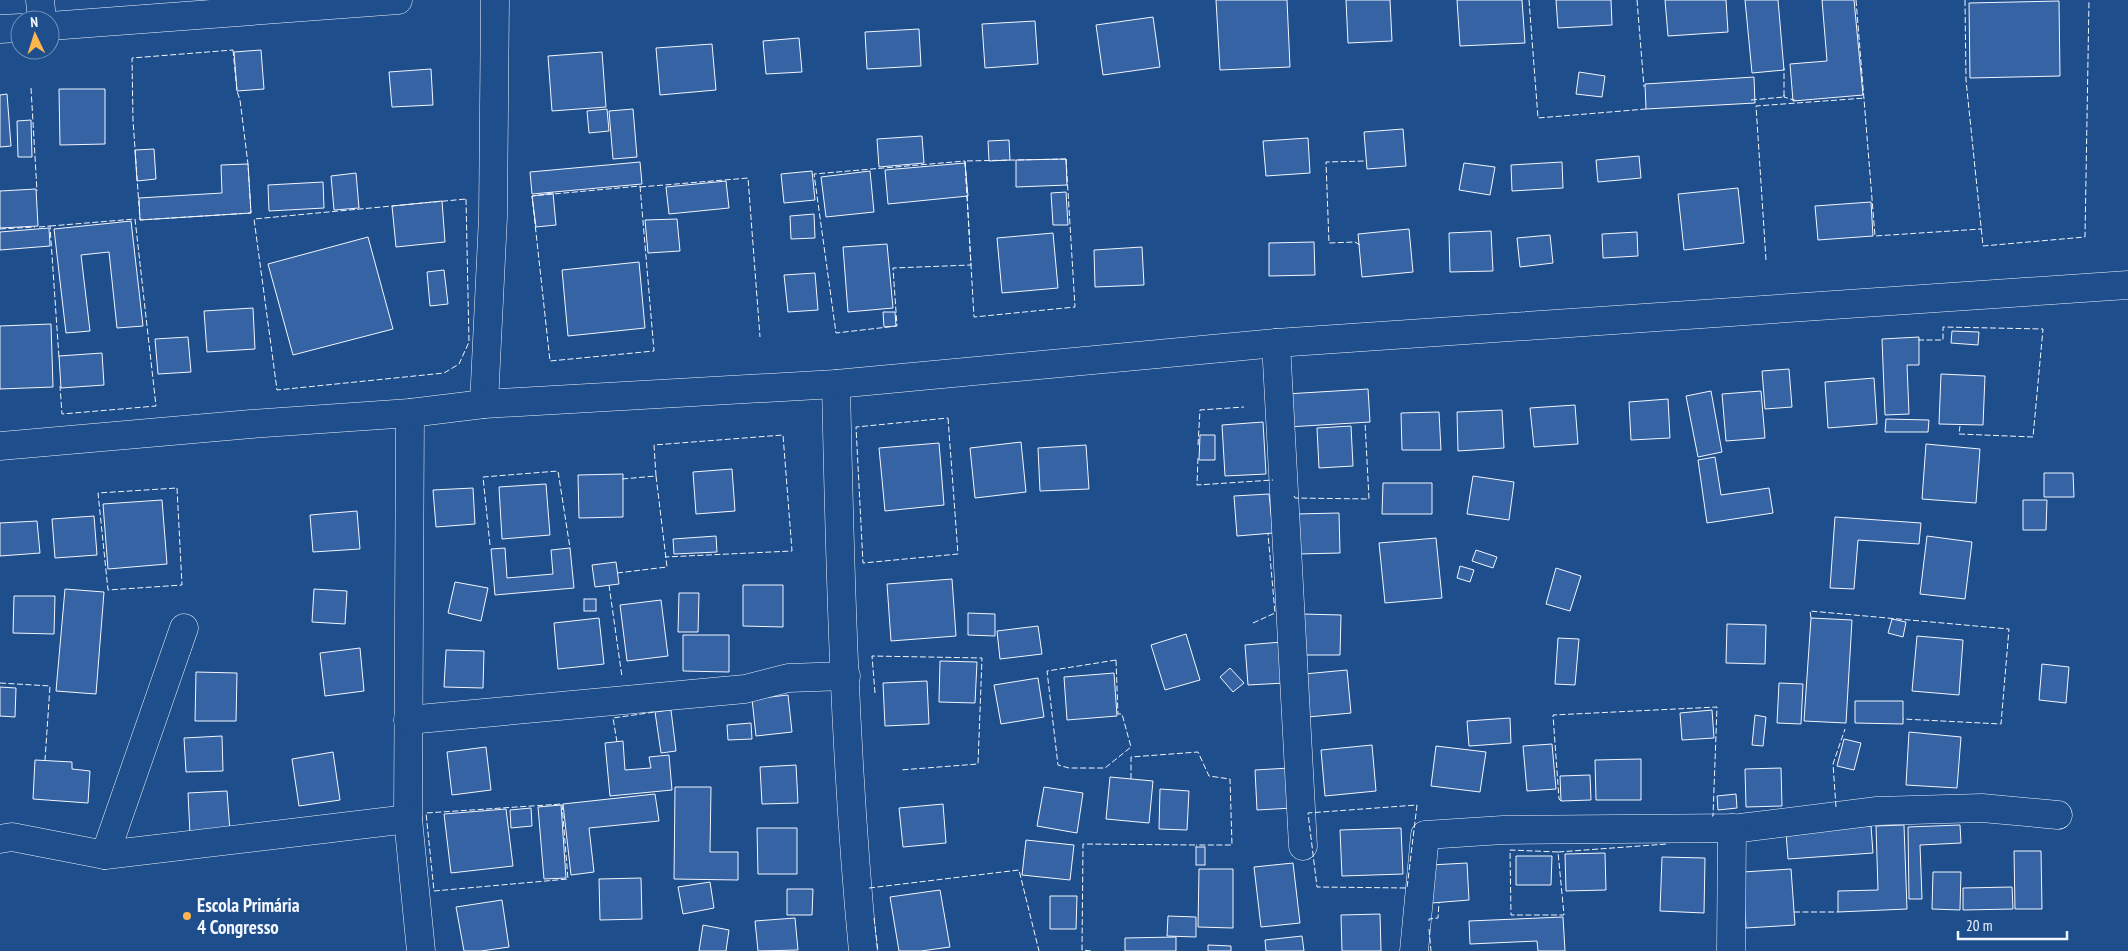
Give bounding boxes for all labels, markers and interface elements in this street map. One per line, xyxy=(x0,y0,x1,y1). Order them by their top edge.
north arrow xyxy=(10,10,60,60)
text: N xyxy=(30,13,38,31)
place label: Escola Primária 4 Congresso xyxy=(197,893,300,939)
scale bar xyxy=(1958,908,2067,940)
marker: Escola Primária 4 Congresso xyxy=(181,910,193,922)
text: 20 m xyxy=(1966,916,1992,935)

